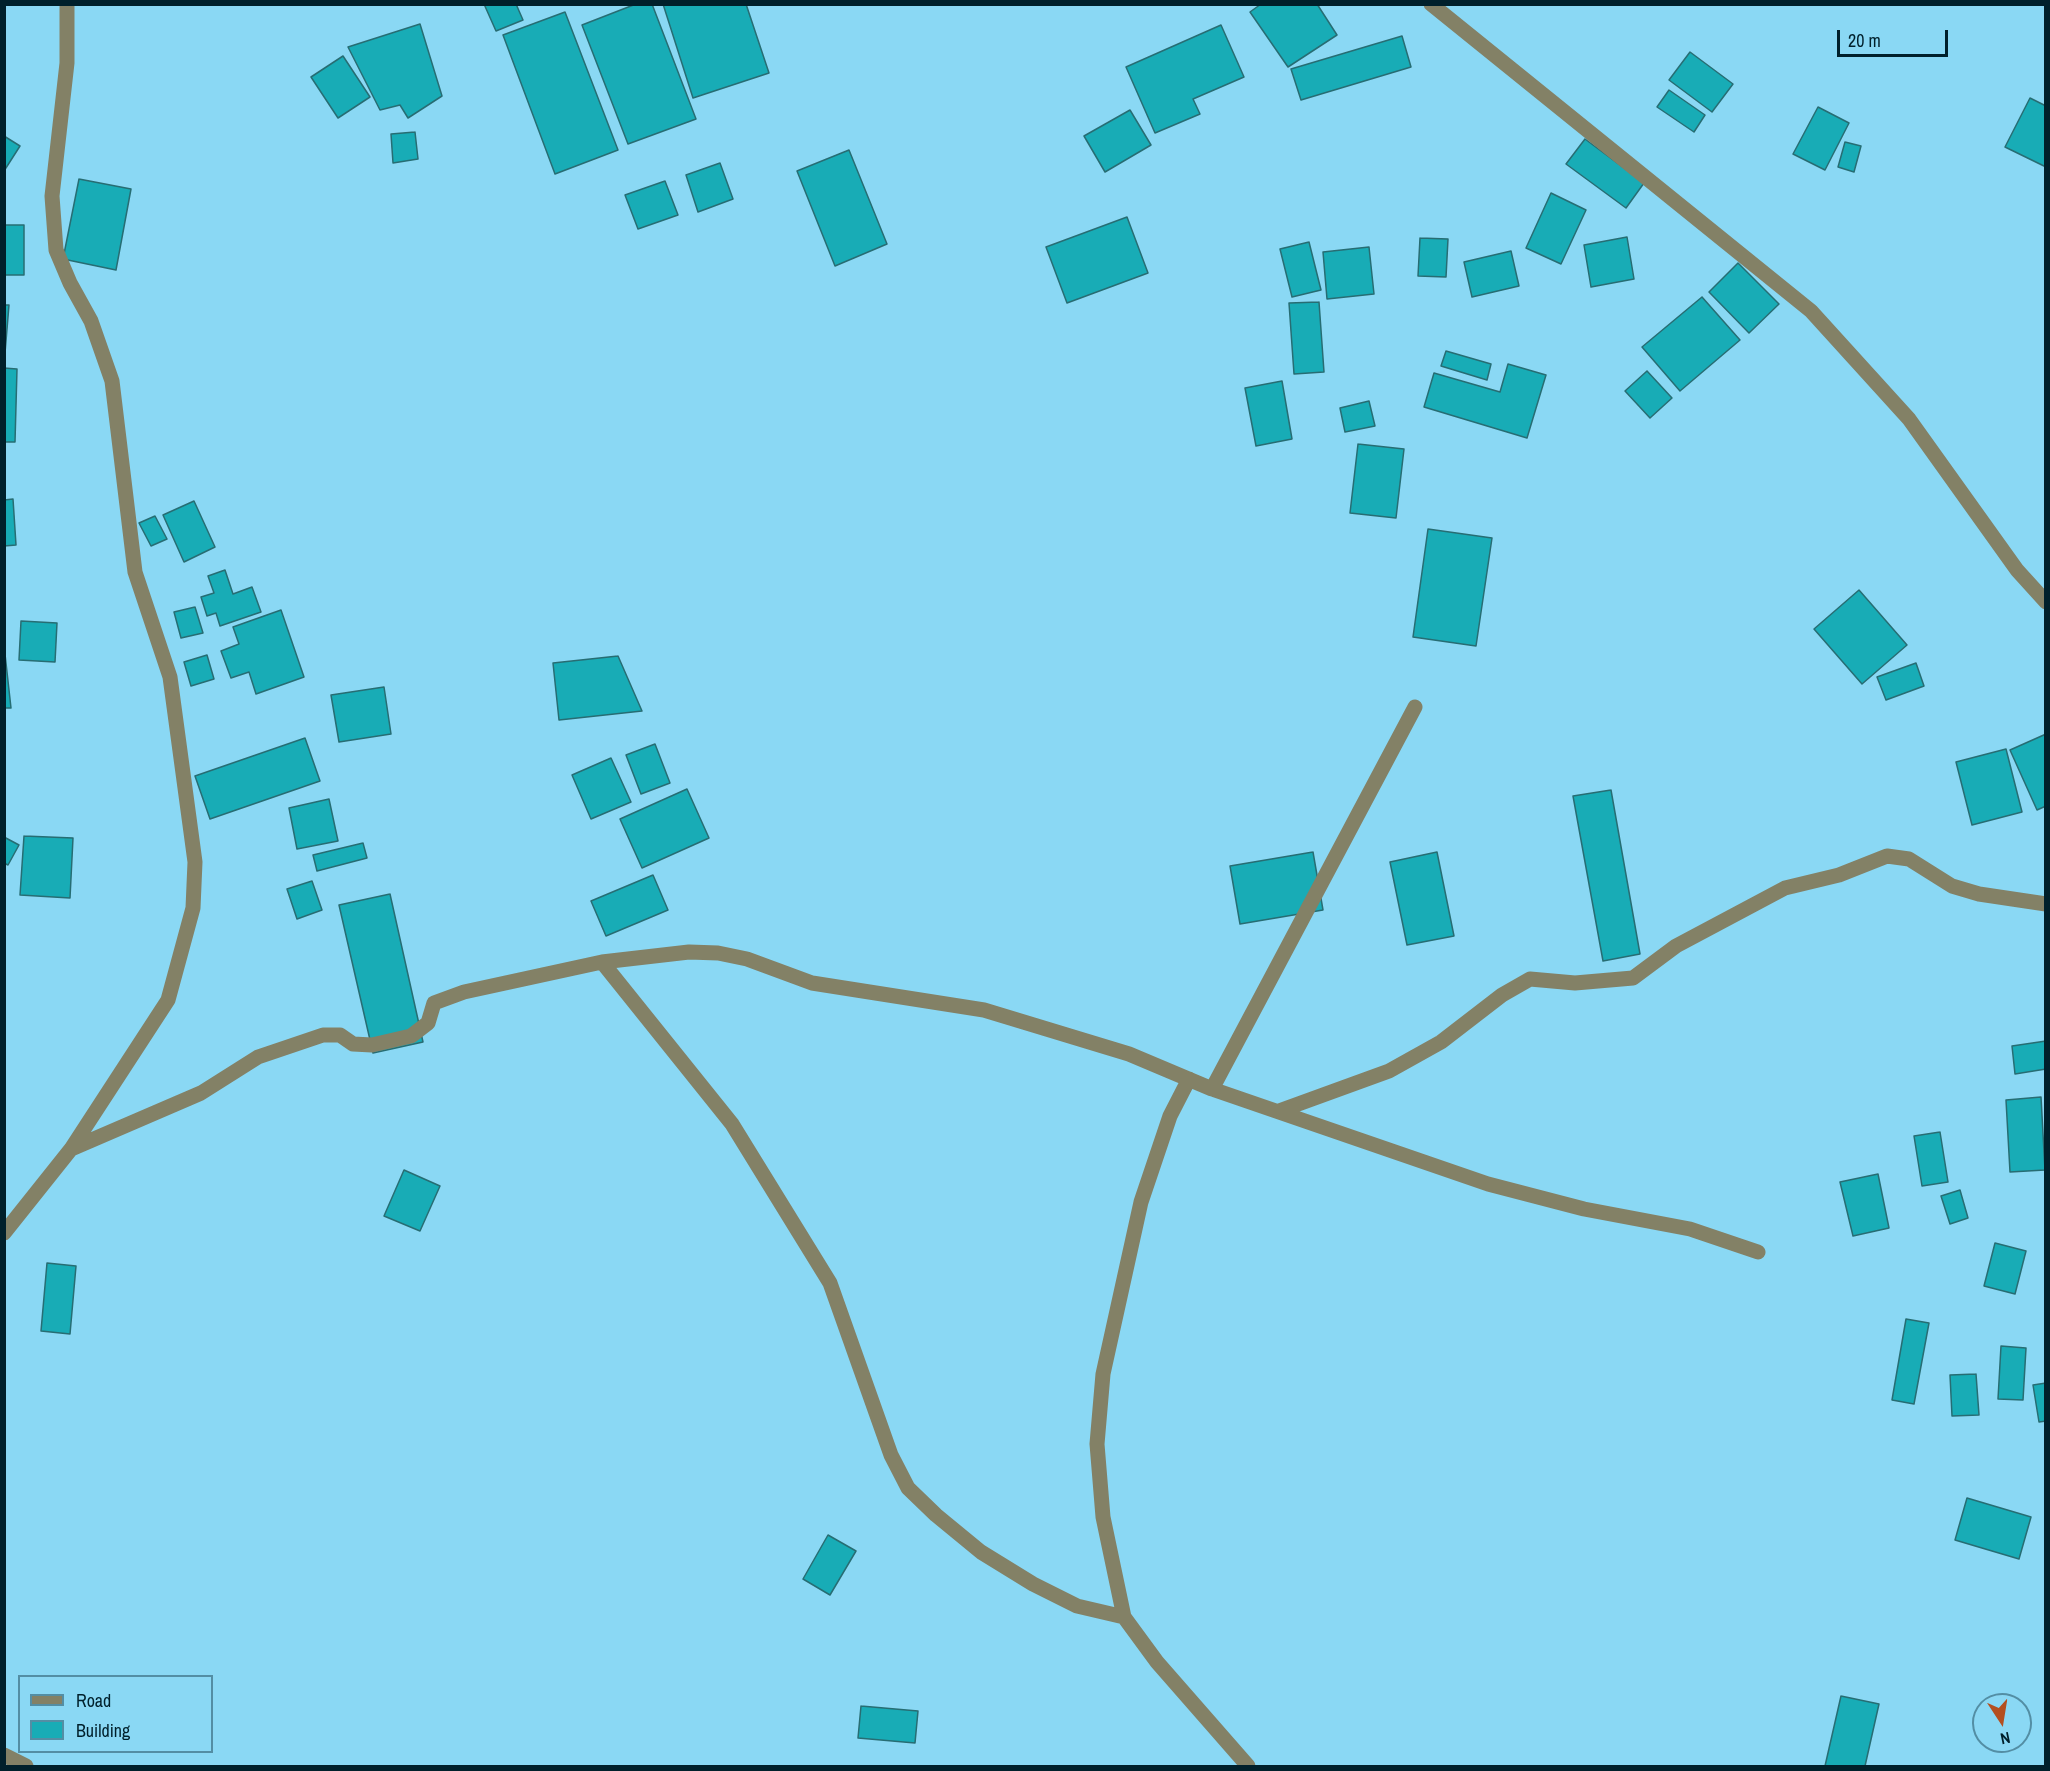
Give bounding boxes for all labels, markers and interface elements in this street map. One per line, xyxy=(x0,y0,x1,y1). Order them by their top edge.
scale bar xyxy=(1840,18,1951,56)
text: 20 m xyxy=(1848,28,1881,53)
legend xyxy=(18,1675,213,1753)
text: Road xyxy=(76,1688,111,1713)
north arrow xyxy=(1972,1693,2032,1753)
text: Building xyxy=(76,1718,130,1743)
text: N xyxy=(1998,1727,2012,1750)

